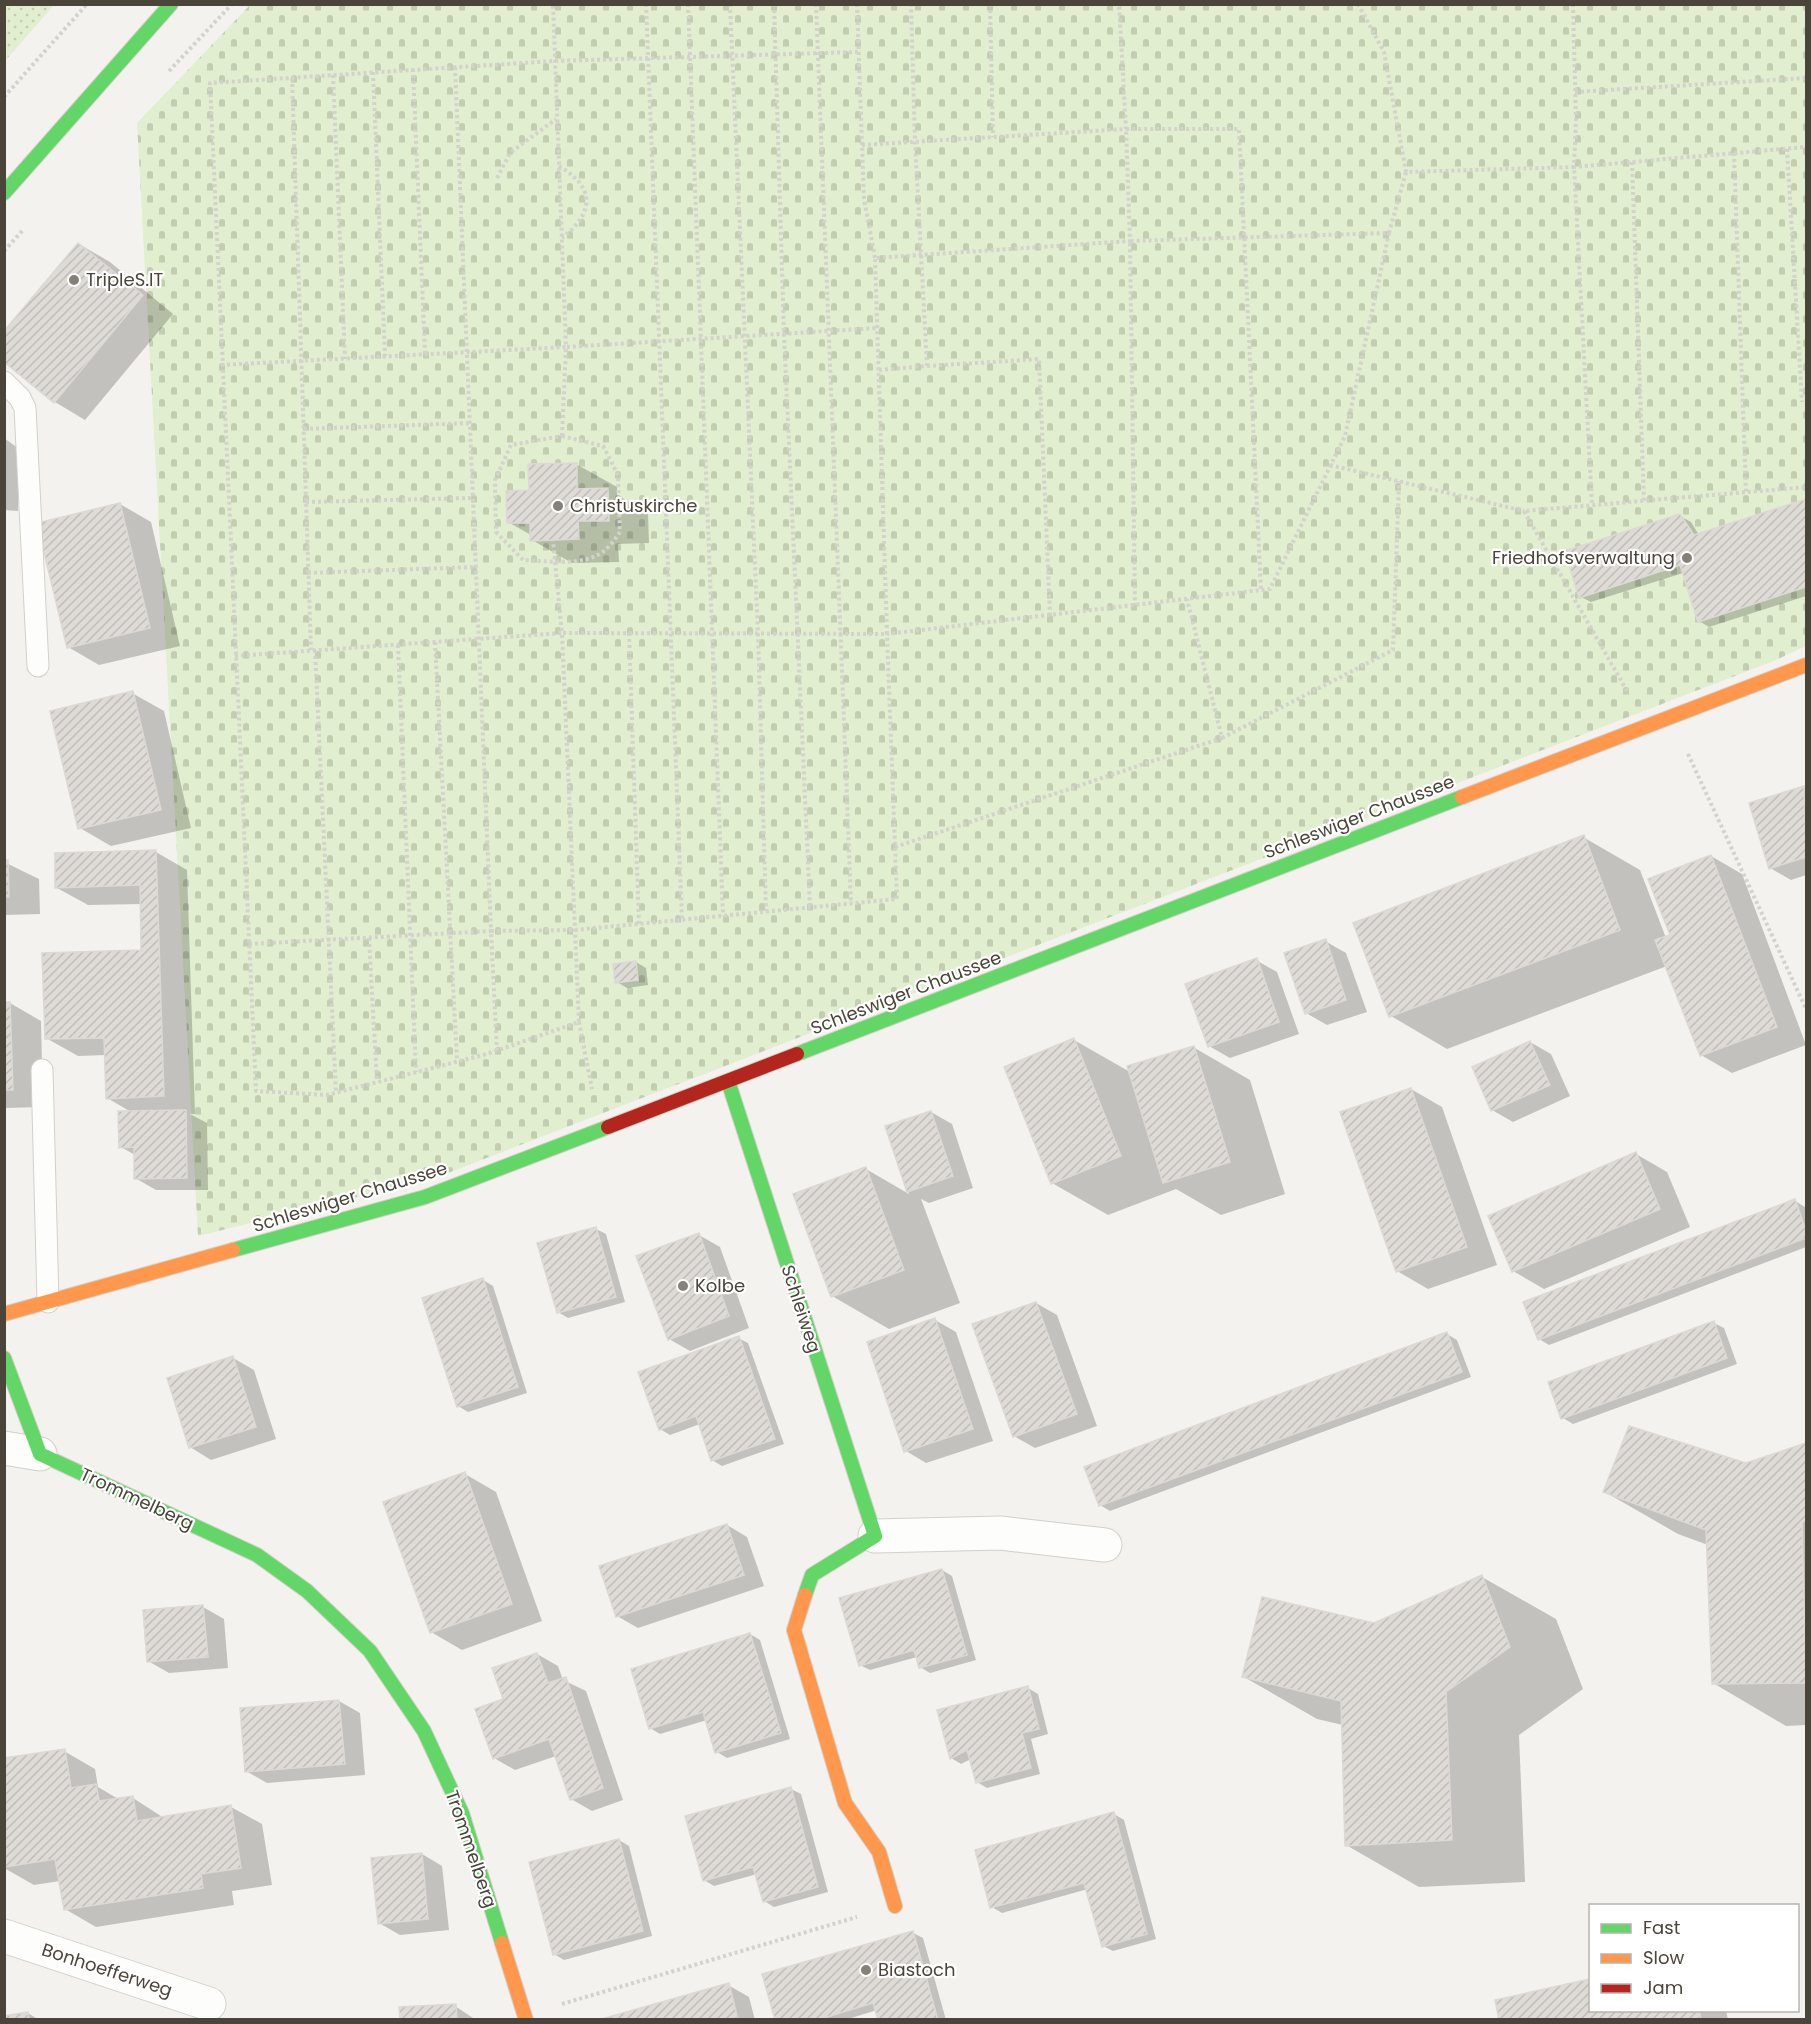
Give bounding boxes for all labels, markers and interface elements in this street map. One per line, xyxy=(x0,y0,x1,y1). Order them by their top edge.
place label: TripleS.IT xyxy=(86,267,163,292)
marker: TripleS.IT xyxy=(67,273,81,287)
place label: Christuskirche xyxy=(570,493,697,518)
marker: Christuskirche xyxy=(551,499,565,513)
place label: Friedhofsverwaltung xyxy=(1492,545,1675,570)
marker: Friedhofsverwaltung xyxy=(1680,551,1694,565)
street label: Schleswiger Chaussee xyxy=(1260,769,1458,864)
street label: Schleswiger Chaussee xyxy=(807,945,1005,1040)
street label: Schleswiger Chaussee xyxy=(249,1155,450,1238)
street label: Schleiweg xyxy=(776,1262,827,1356)
place label: Kolbe xyxy=(695,1273,745,1298)
marker: Kolbe xyxy=(676,1279,690,1293)
street label: Trommelberg xyxy=(76,1461,198,1536)
street label: Trommelberg xyxy=(440,1787,503,1911)
legend xyxy=(1589,1904,1799,2012)
text: Fast xyxy=(1643,1915,1680,1940)
street label: Bonhoefferweg xyxy=(39,1937,176,2002)
text: Slow xyxy=(1643,1945,1685,1970)
place label: Biastoch xyxy=(878,1957,956,1982)
marker: Biastoch xyxy=(859,1963,873,1977)
text: Jam xyxy=(1643,1975,1683,2000)

